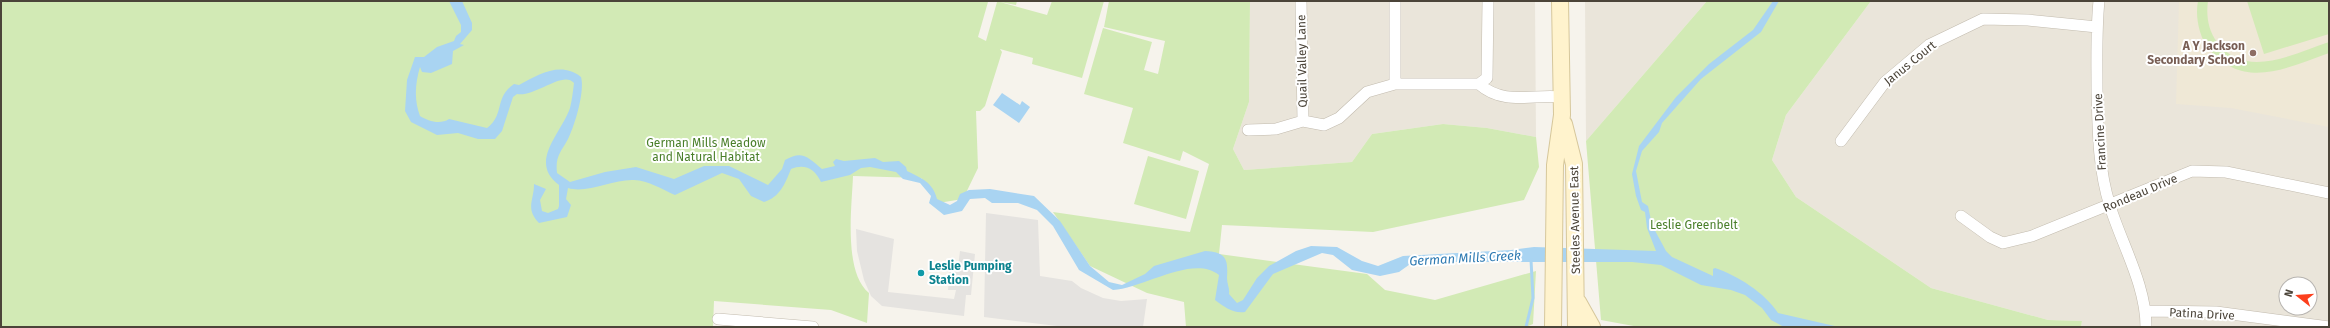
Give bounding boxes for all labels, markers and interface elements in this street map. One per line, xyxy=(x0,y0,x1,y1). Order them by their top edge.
street label: Quail Valley Lane xyxy=(1294,14,1310,108)
street label: Janus Court xyxy=(1881,38,1939,88)
place label: A Y Jackson Secondary School xyxy=(2147,39,2245,67)
marker: A Y Jackson Secondary School xyxy=(2248,48,2258,58)
street label: Francine Drive xyxy=(2091,93,2109,171)
park label: German Mills Meadow and Natural Habitat xyxy=(646,136,766,164)
street label: Steeles Avenue East xyxy=(1567,165,1583,274)
street label: Rondeau Drive xyxy=(2101,171,2179,215)
park label: Leslie Greenbelt xyxy=(1650,218,1739,232)
water label: German Mills Creek xyxy=(1409,248,1521,268)
place label: Leslie Pumping Station xyxy=(929,259,1012,287)
marker: Leslie Pumping Station xyxy=(916,268,926,278)
north arrow xyxy=(2278,276,2318,316)
text: N xyxy=(2282,288,2296,299)
street label: Patina Drive xyxy=(2169,305,2235,323)

